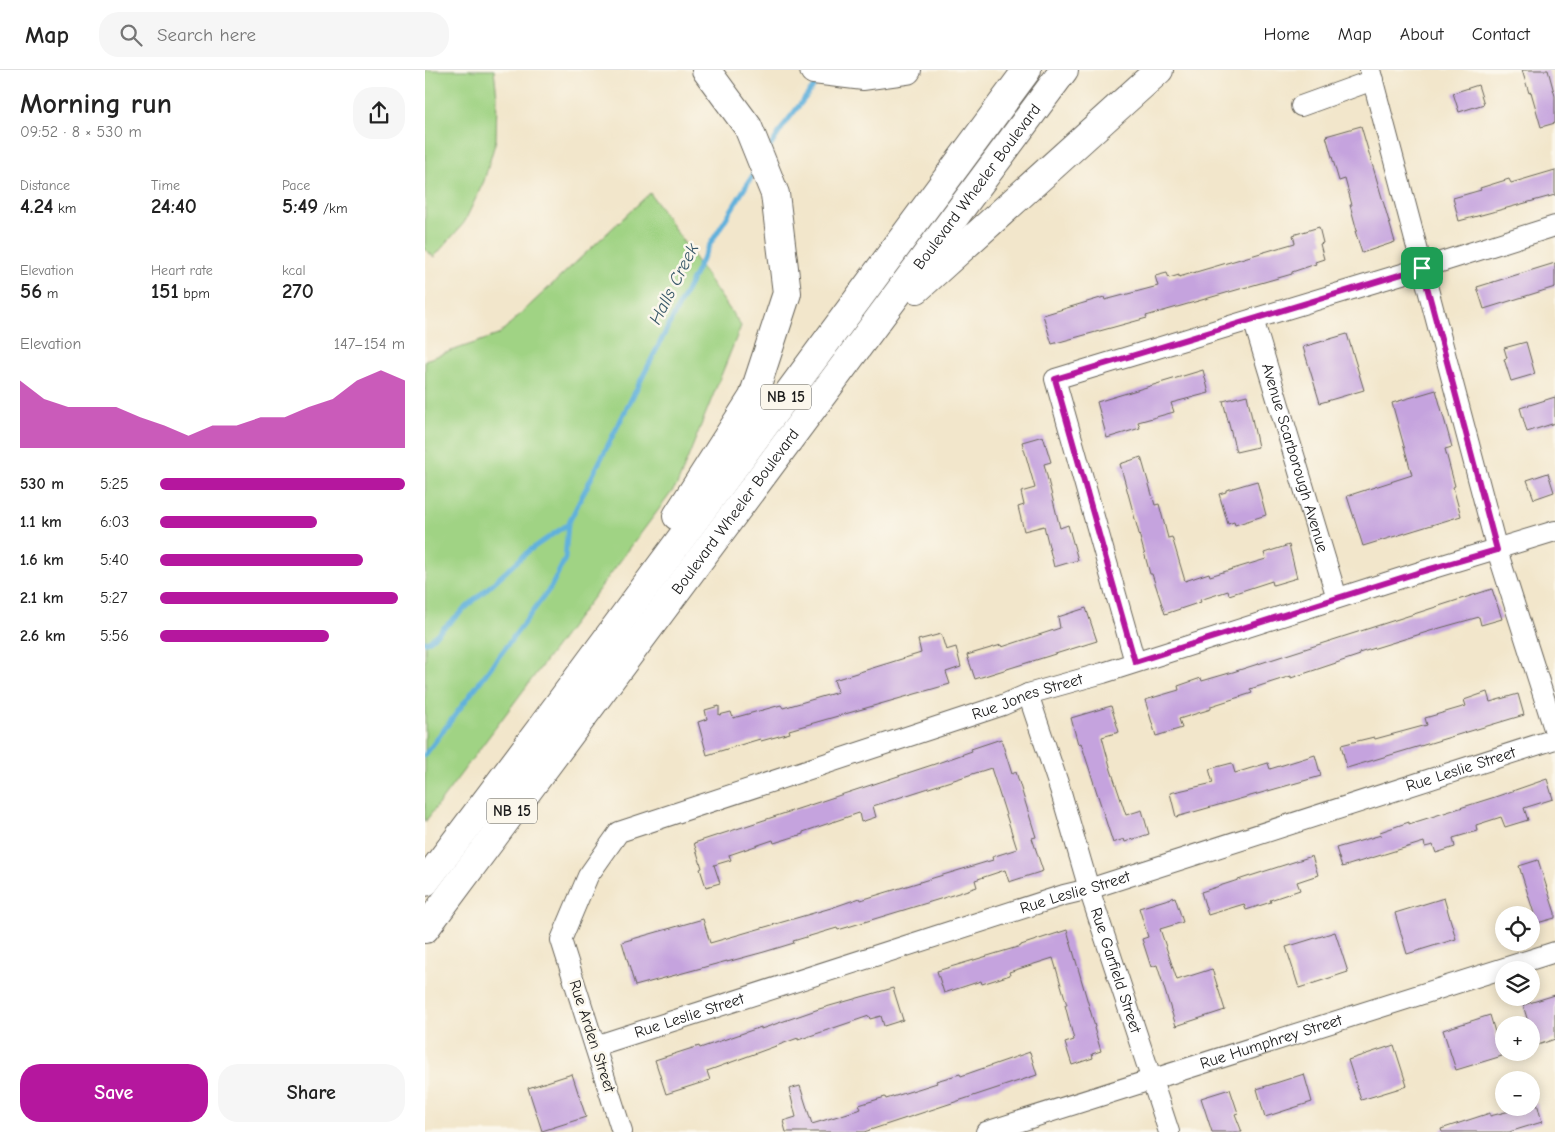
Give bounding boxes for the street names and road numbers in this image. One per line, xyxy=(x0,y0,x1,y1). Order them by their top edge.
street label: Boulevard Wheeler Boulevard xyxy=(910,101,1044,273)
street label: Avenue Scarborough Avenue xyxy=(1258,361,1332,554)
road number: NB 15 xyxy=(761,384,811,410)
street label: Boulevard Wheeler Boulevard xyxy=(668,426,803,598)
street label: Rue Jones Street xyxy=(970,670,1085,724)
street label: Rue Leslie Street xyxy=(1404,743,1518,795)
road number: NB 15 xyxy=(487,798,537,824)
street label: Rue Leslie Street xyxy=(1018,867,1133,918)
street label: Rue Garfield Street xyxy=(1087,905,1145,1036)
street label: Rue Arden Street xyxy=(565,978,619,1095)
street label: Rue Leslie Street xyxy=(632,989,747,1042)
street label: Rue Humphrey Street xyxy=(1198,1011,1345,1073)

